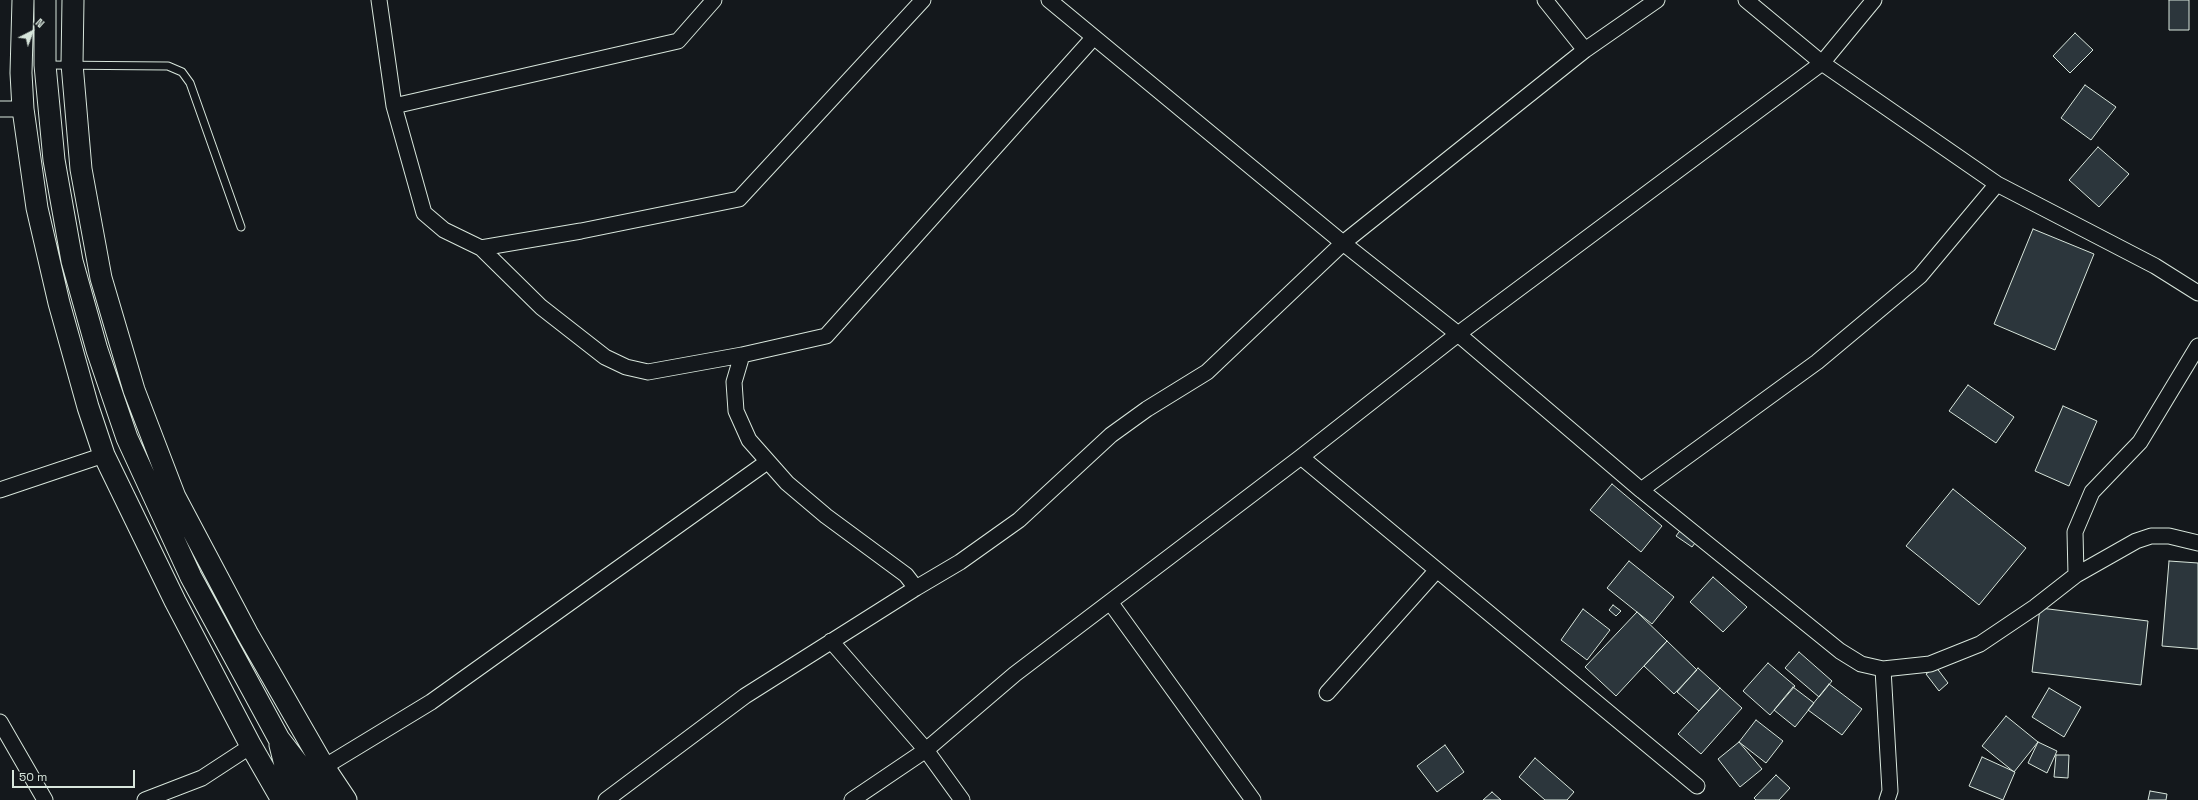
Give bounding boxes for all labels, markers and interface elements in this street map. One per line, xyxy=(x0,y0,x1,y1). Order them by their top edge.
north arrow xyxy=(12,12,52,52)
text: N xyxy=(33,15,47,31)
scale bar xyxy=(14,762,137,788)
text: 50 m xyxy=(19,769,47,785)

